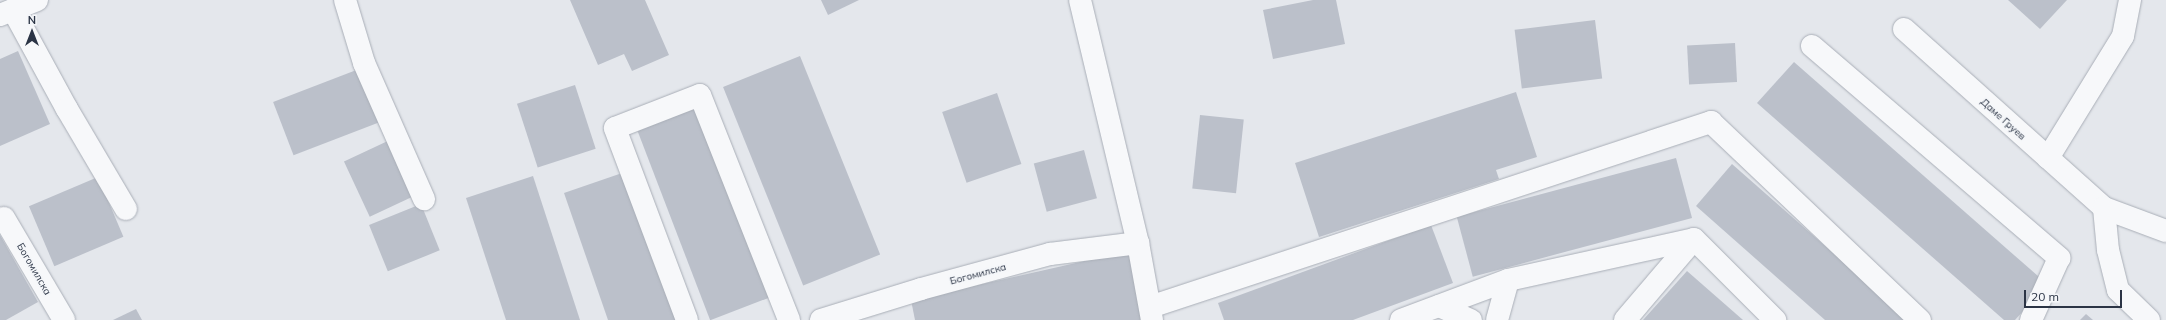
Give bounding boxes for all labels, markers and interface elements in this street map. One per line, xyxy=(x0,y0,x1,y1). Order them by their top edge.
north arrow xyxy=(12,12,52,52)
text: N xyxy=(28,13,36,27)
street label: Даме Груев xyxy=(1978,96,2028,142)
street label: Богомилска xyxy=(14,241,54,297)
street label: Богомилска xyxy=(948,261,1008,287)
scale bar xyxy=(2026,282,2124,308)
text: 20 m xyxy=(2031,289,2059,304)

